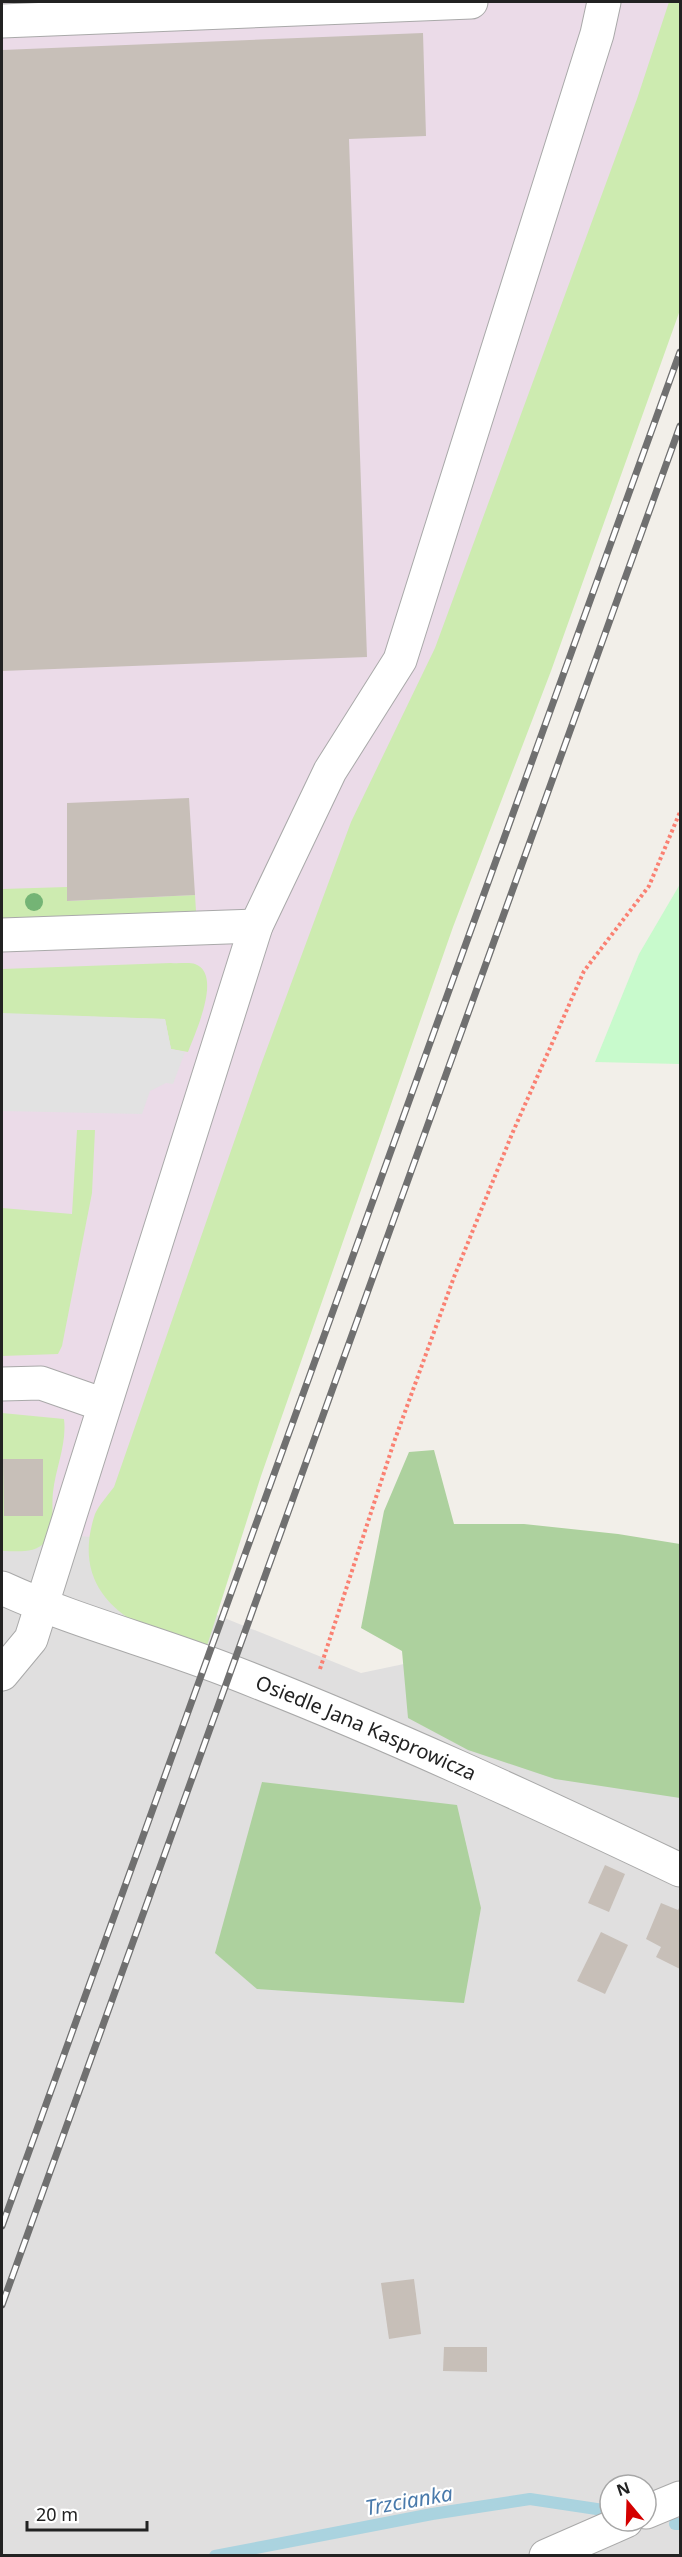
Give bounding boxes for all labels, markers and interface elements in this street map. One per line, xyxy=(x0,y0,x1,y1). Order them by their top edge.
street label: Osiedle Jana Kasprowicza xyxy=(252,1669,481,1786)
north arrow xyxy=(598,2473,658,2533)
text: N xyxy=(613,2476,633,2501)
water label: Trzcianka xyxy=(363,2479,455,2521)
scale bar xyxy=(27,2494,147,2532)
text: 20 m xyxy=(36,2502,78,2526)

